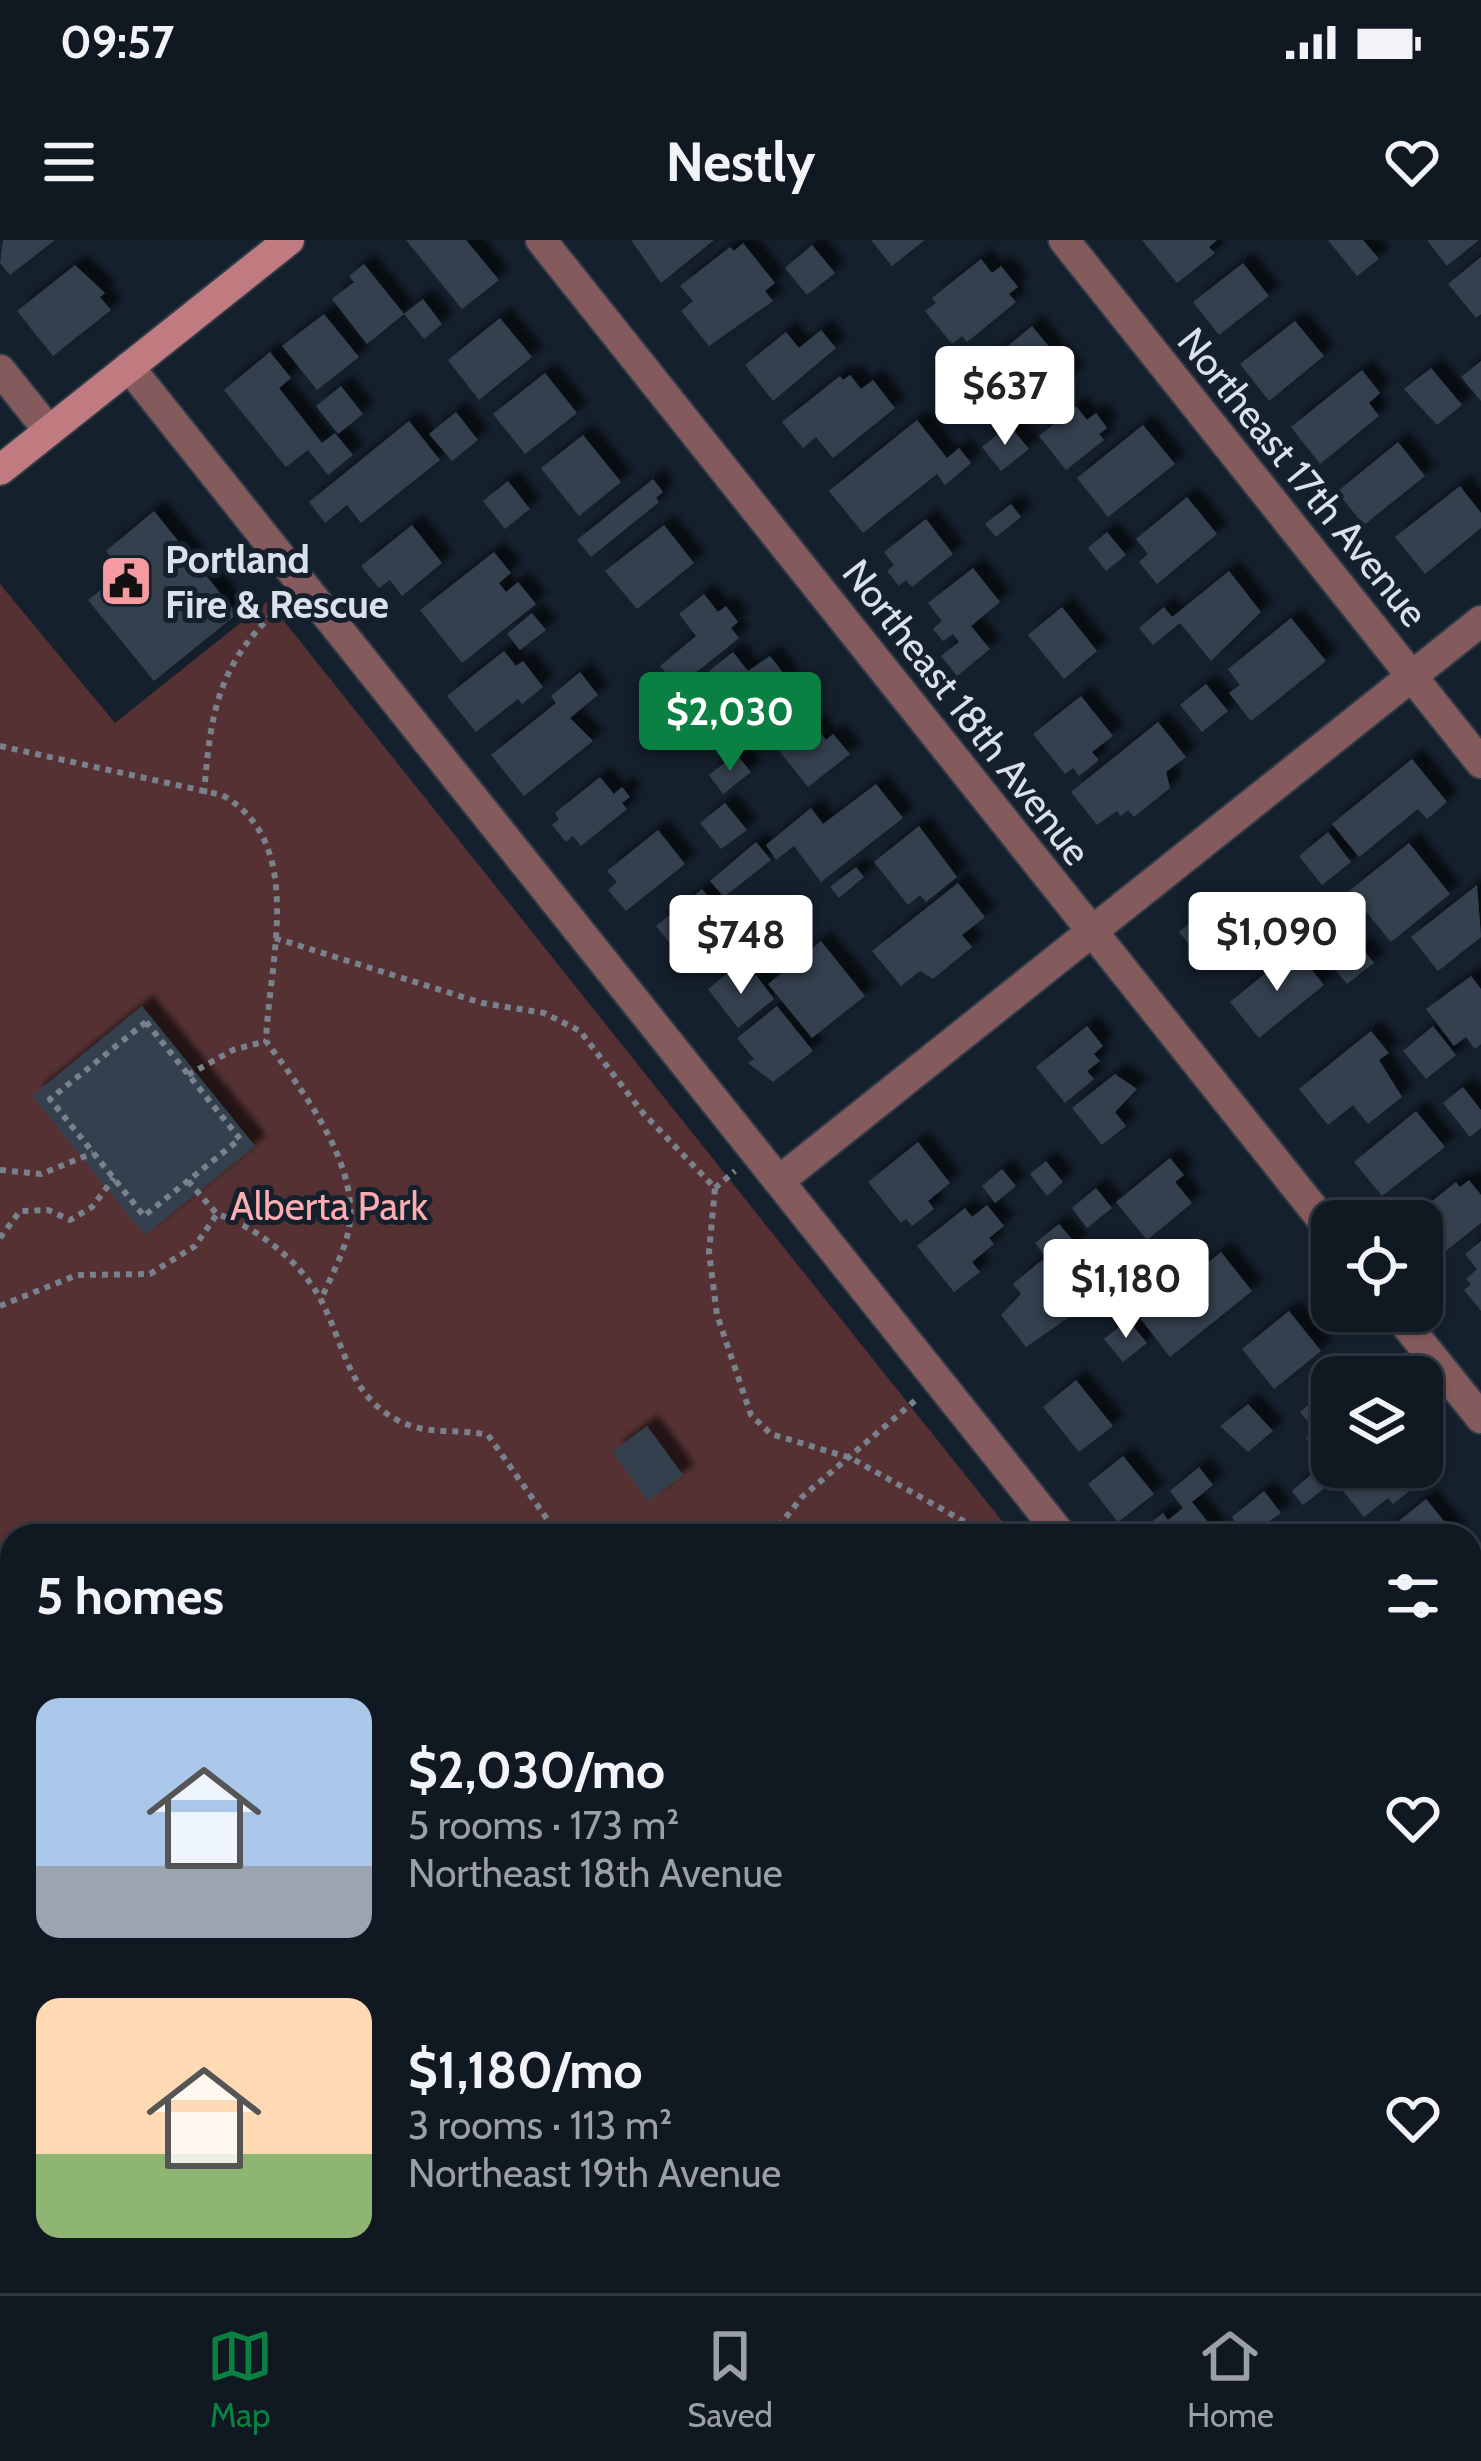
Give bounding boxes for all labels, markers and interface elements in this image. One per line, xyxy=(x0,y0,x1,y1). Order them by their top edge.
text: 09:57 xyxy=(60,15,174,69)
icon: menu xyxy=(36,129,102,195)
text: Nestly xyxy=(666,129,815,195)
icon: heart xyxy=(1379,129,1445,195)
street label: Northeast 17th Avenue xyxy=(1168,318,1438,636)
pin: $637 xyxy=(934,346,1076,448)
text: $637 xyxy=(962,361,1048,409)
place label: Portland Fire & Rescue xyxy=(165,535,389,628)
street label: Northeast 18th Avenue xyxy=(833,550,1101,874)
public building icon: Portland Fire & Rescue xyxy=(98,553,154,609)
pin: $2,030 xyxy=(632,672,828,774)
text: $2,030 xyxy=(666,687,794,735)
pin: $1,090 xyxy=(1179,892,1375,994)
pin: $748 xyxy=(670,895,812,997)
text: $1,090 xyxy=(1216,907,1338,955)
text: $748 xyxy=(697,910,786,958)
park label: Alberta Park xyxy=(230,1182,428,1230)
map controls xyxy=(1311,1200,1443,1488)
button: locate xyxy=(1311,1200,1443,1332)
pin: $1,180 xyxy=(1028,1239,1224,1341)
text: $1,180 xyxy=(1071,1254,1181,1302)
button: layers xyxy=(1311,1356,1443,1488)
icon: filters xyxy=(1380,1563,1446,1629)
text: 5 homes xyxy=(36,1565,224,1627)
text: $2,030/mo xyxy=(408,1739,665,1801)
icon: home xyxy=(132,1746,276,1890)
icon: heart xyxy=(1380,1785,1446,1851)
text: 5 rooms · 173 m² xyxy=(408,1801,679,1849)
text: Northeast 18th Avenue xyxy=(408,1849,783,1897)
text: $1,180/mo xyxy=(408,2039,643,2101)
icon: home xyxy=(132,2046,276,2190)
icon: heart xyxy=(1380,2085,1446,2151)
text: 3 rooms · 113 m² xyxy=(408,2101,672,2149)
text: Northeast 19th Avenue xyxy=(408,2149,781,2197)
tab: Map xyxy=(207,2323,273,2435)
tab: Saved xyxy=(687,2323,773,2435)
tab: Home xyxy=(1187,2323,1274,2435)

